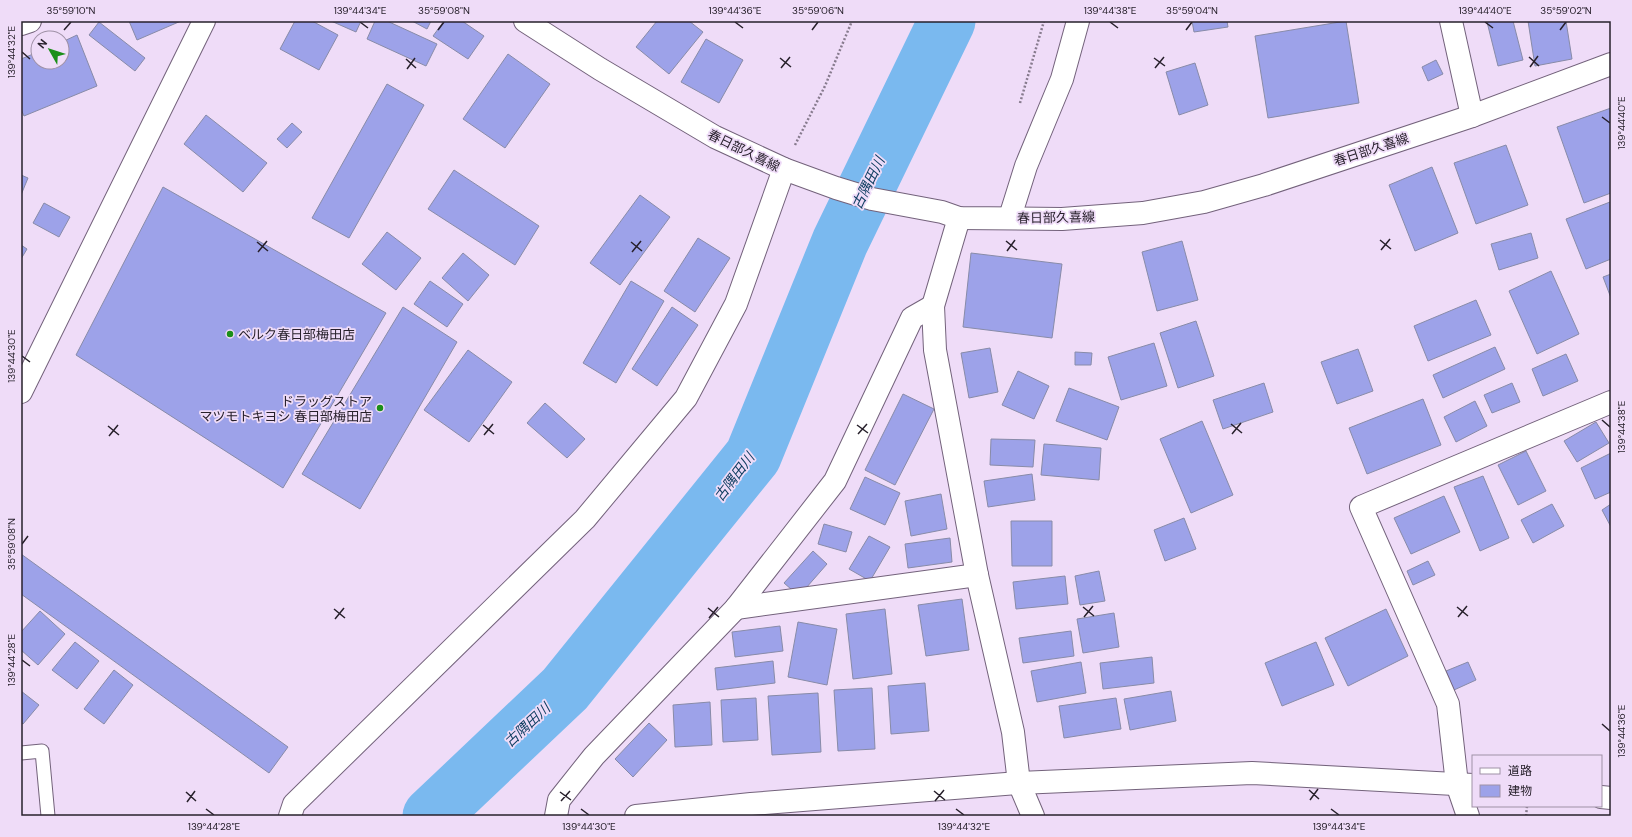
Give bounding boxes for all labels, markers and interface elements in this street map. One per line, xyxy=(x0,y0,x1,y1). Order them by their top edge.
text: 35°59'10"N xyxy=(47,4,96,17)
text: 139°44'34"E xyxy=(334,4,387,17)
text: 35°59'08"N xyxy=(418,4,470,17)
text: 139°44'36"E xyxy=(709,4,762,17)
text: 35°59'06"N xyxy=(792,4,844,17)
text: 139°44'38"E xyxy=(1084,4,1137,17)
text: 35°59'04"N xyxy=(1166,4,1218,17)
text: 139°44'40"E xyxy=(1458,4,1512,17)
text: 35°59'02"N xyxy=(1540,4,1592,17)
text: 139°44'32"E xyxy=(5,25,18,78)
north arrow xyxy=(30,30,70,70)
text: N xyxy=(34,36,50,51)
text: 139°44'40"E xyxy=(1615,96,1628,150)
street label: 春日部久喜線 xyxy=(705,126,783,175)
street label: 春日部久喜線 xyxy=(1331,129,1411,170)
water label: 古隅田川 xyxy=(848,152,889,212)
street label: 春日部久喜線 xyxy=(1017,208,1095,227)
place label: ベルク春日部梅田店 xyxy=(238,326,355,343)
text: 139°44'30"E xyxy=(5,329,18,383)
marker: ベルク春日部梅田店 xyxy=(225,329,235,339)
place label: ドラッグストア マツモトキヨシ 春日部梅田店 xyxy=(200,393,372,425)
text: 139°44'38"E xyxy=(1615,400,1628,453)
marker: ドラッグストア マツモトキヨシ 春日部梅田店 xyxy=(375,403,385,413)
water label: 古隅田川 xyxy=(710,448,759,505)
text: 35°59'08"N xyxy=(5,518,18,570)
text: 139°44'28"E xyxy=(5,633,18,686)
water label: 古隅田川 xyxy=(500,698,555,751)
text: 139°44'36"E xyxy=(1615,704,1628,757)
legend xyxy=(1472,755,1602,807)
text: 道路 xyxy=(1508,763,1532,779)
text: 建物 xyxy=(1508,783,1532,799)
text: 139°44'28"E xyxy=(188,820,241,833)
text: 139°44'30"E xyxy=(562,820,616,833)
text: 139°44'32"E xyxy=(938,820,991,833)
text: 139°44'34"E xyxy=(1313,820,1366,833)

